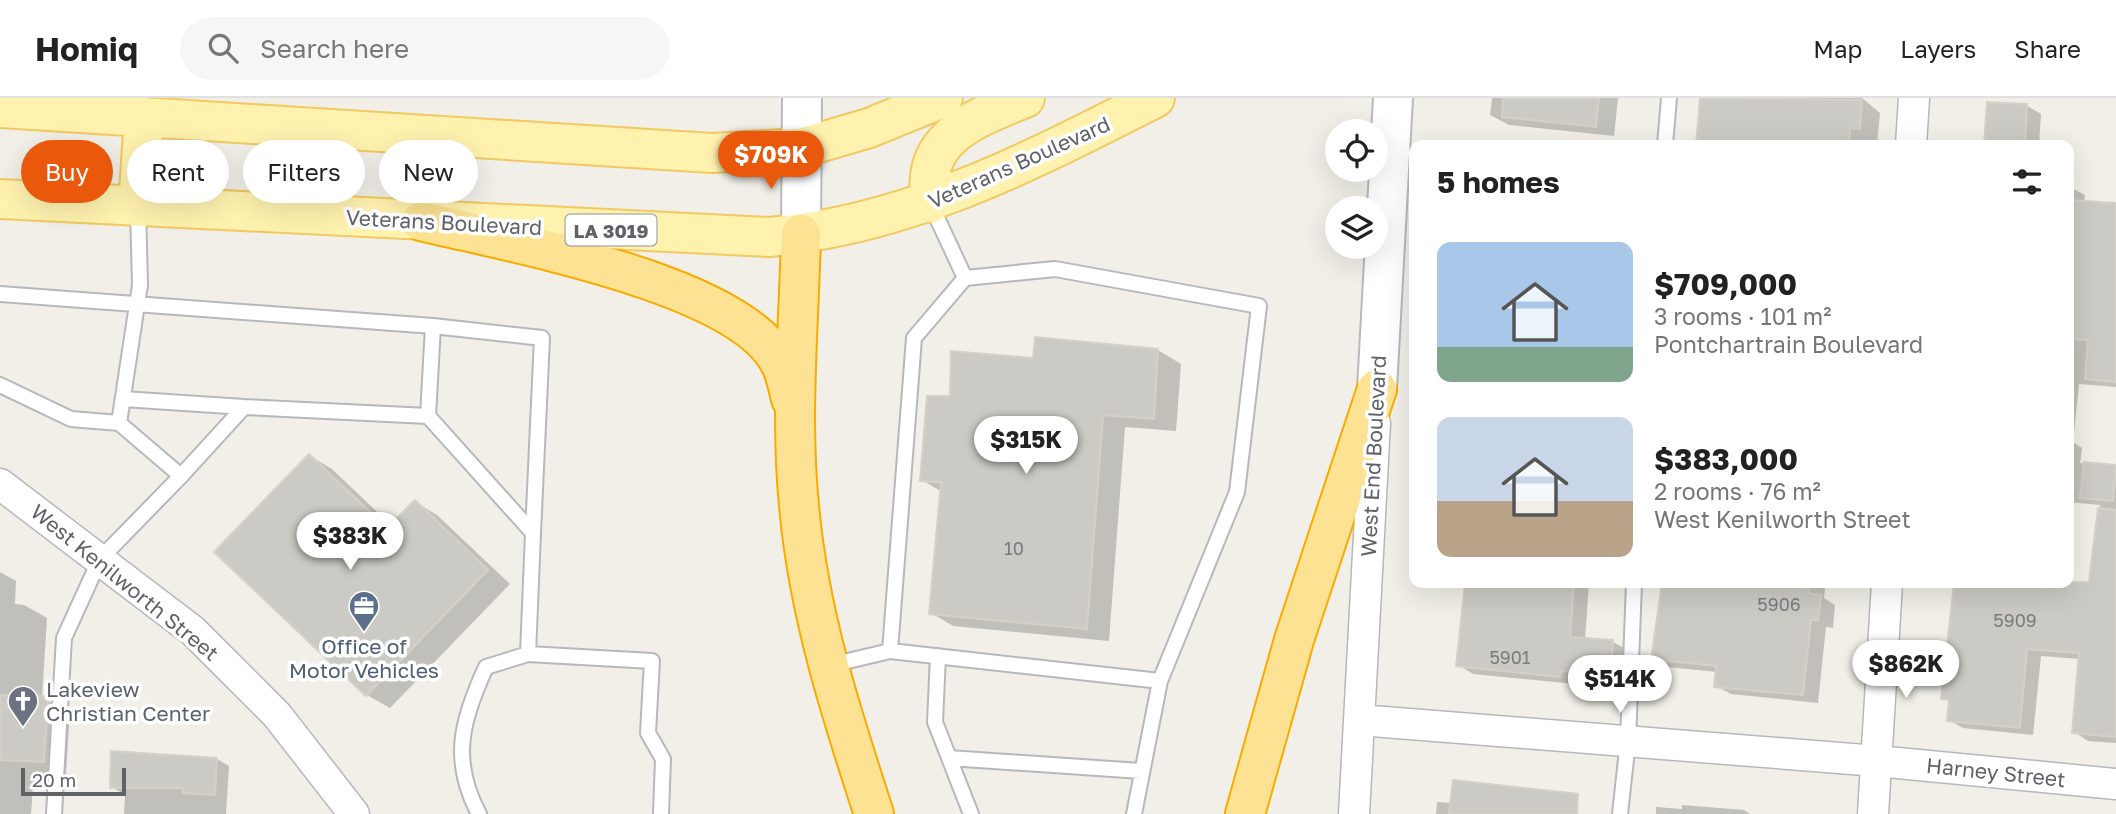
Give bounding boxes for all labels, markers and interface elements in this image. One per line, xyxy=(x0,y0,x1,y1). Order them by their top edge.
search box xyxy=(180,17,670,80)
text: Homiq xyxy=(35,29,138,68)
icon: search xyxy=(204,29,242,67)
text: Search here xyxy=(260,33,409,64)
text: Map xyxy=(1813,34,1862,63)
text: Layers xyxy=(1900,34,1976,63)
text: Share xyxy=(2014,34,2081,63)
street label: Veterans Boulevard xyxy=(924,110,1114,214)
map controls xyxy=(1325,119,1388,259)
button: locate xyxy=(1325,119,1388,182)
pin: $709K xyxy=(722,132,820,191)
chip: Buy xyxy=(21,140,113,203)
chip: Rent xyxy=(127,140,229,203)
chip: Filters xyxy=(243,140,365,203)
chip: New xyxy=(379,140,478,203)
text: $709K xyxy=(734,140,808,168)
icon: filters xyxy=(2008,163,2046,201)
text: 5 homes xyxy=(1437,164,1560,200)
button: layers xyxy=(1325,196,1388,259)
street label: Veterans Boulevard xyxy=(345,204,543,240)
road number: LA 3019 xyxy=(566,214,656,246)
text: $709,000 xyxy=(1654,266,1797,302)
icon: home xyxy=(1493,270,1577,354)
text: 3 rooms · 101 m² xyxy=(1654,302,1831,330)
text: Pontchartrain Boulevard xyxy=(1654,330,1923,358)
street label: West End Boulevard xyxy=(1355,355,1391,557)
pin: $315K xyxy=(977,416,1075,476)
text: $315K xyxy=(990,425,1062,453)
text: $383,000 xyxy=(1654,441,1798,477)
icon: home xyxy=(1493,445,1577,529)
text: 2 rooms · 76 m² xyxy=(1654,477,1821,505)
street label: West Kenilworth Street xyxy=(26,498,224,666)
text: West Kenilworth Street xyxy=(1654,505,1911,533)
pin: $383K xyxy=(301,512,399,572)
text: $383K xyxy=(313,521,387,549)
house number: 10 xyxy=(1004,537,1024,559)
office icon: Office of Motor Vehicles xyxy=(347,589,381,633)
house number: 5906 xyxy=(1757,593,1801,615)
house number: 5909 xyxy=(1993,609,2037,631)
place label: Office of Motor Vehicles xyxy=(289,633,439,683)
pin: $862K xyxy=(1857,640,1955,700)
house number: 5901 xyxy=(1489,646,1531,668)
text: $862K xyxy=(1868,649,1944,677)
pin: $514K xyxy=(1571,656,1669,715)
text: $514K xyxy=(1584,664,1656,692)
place label: Lakeview Christian Center xyxy=(46,676,210,726)
church icon: Lakeview Christian Center xyxy=(6,684,40,728)
street label: Harney Street xyxy=(1925,752,2067,792)
scale bar xyxy=(21,765,126,797)
text: 20 m xyxy=(32,768,76,791)

